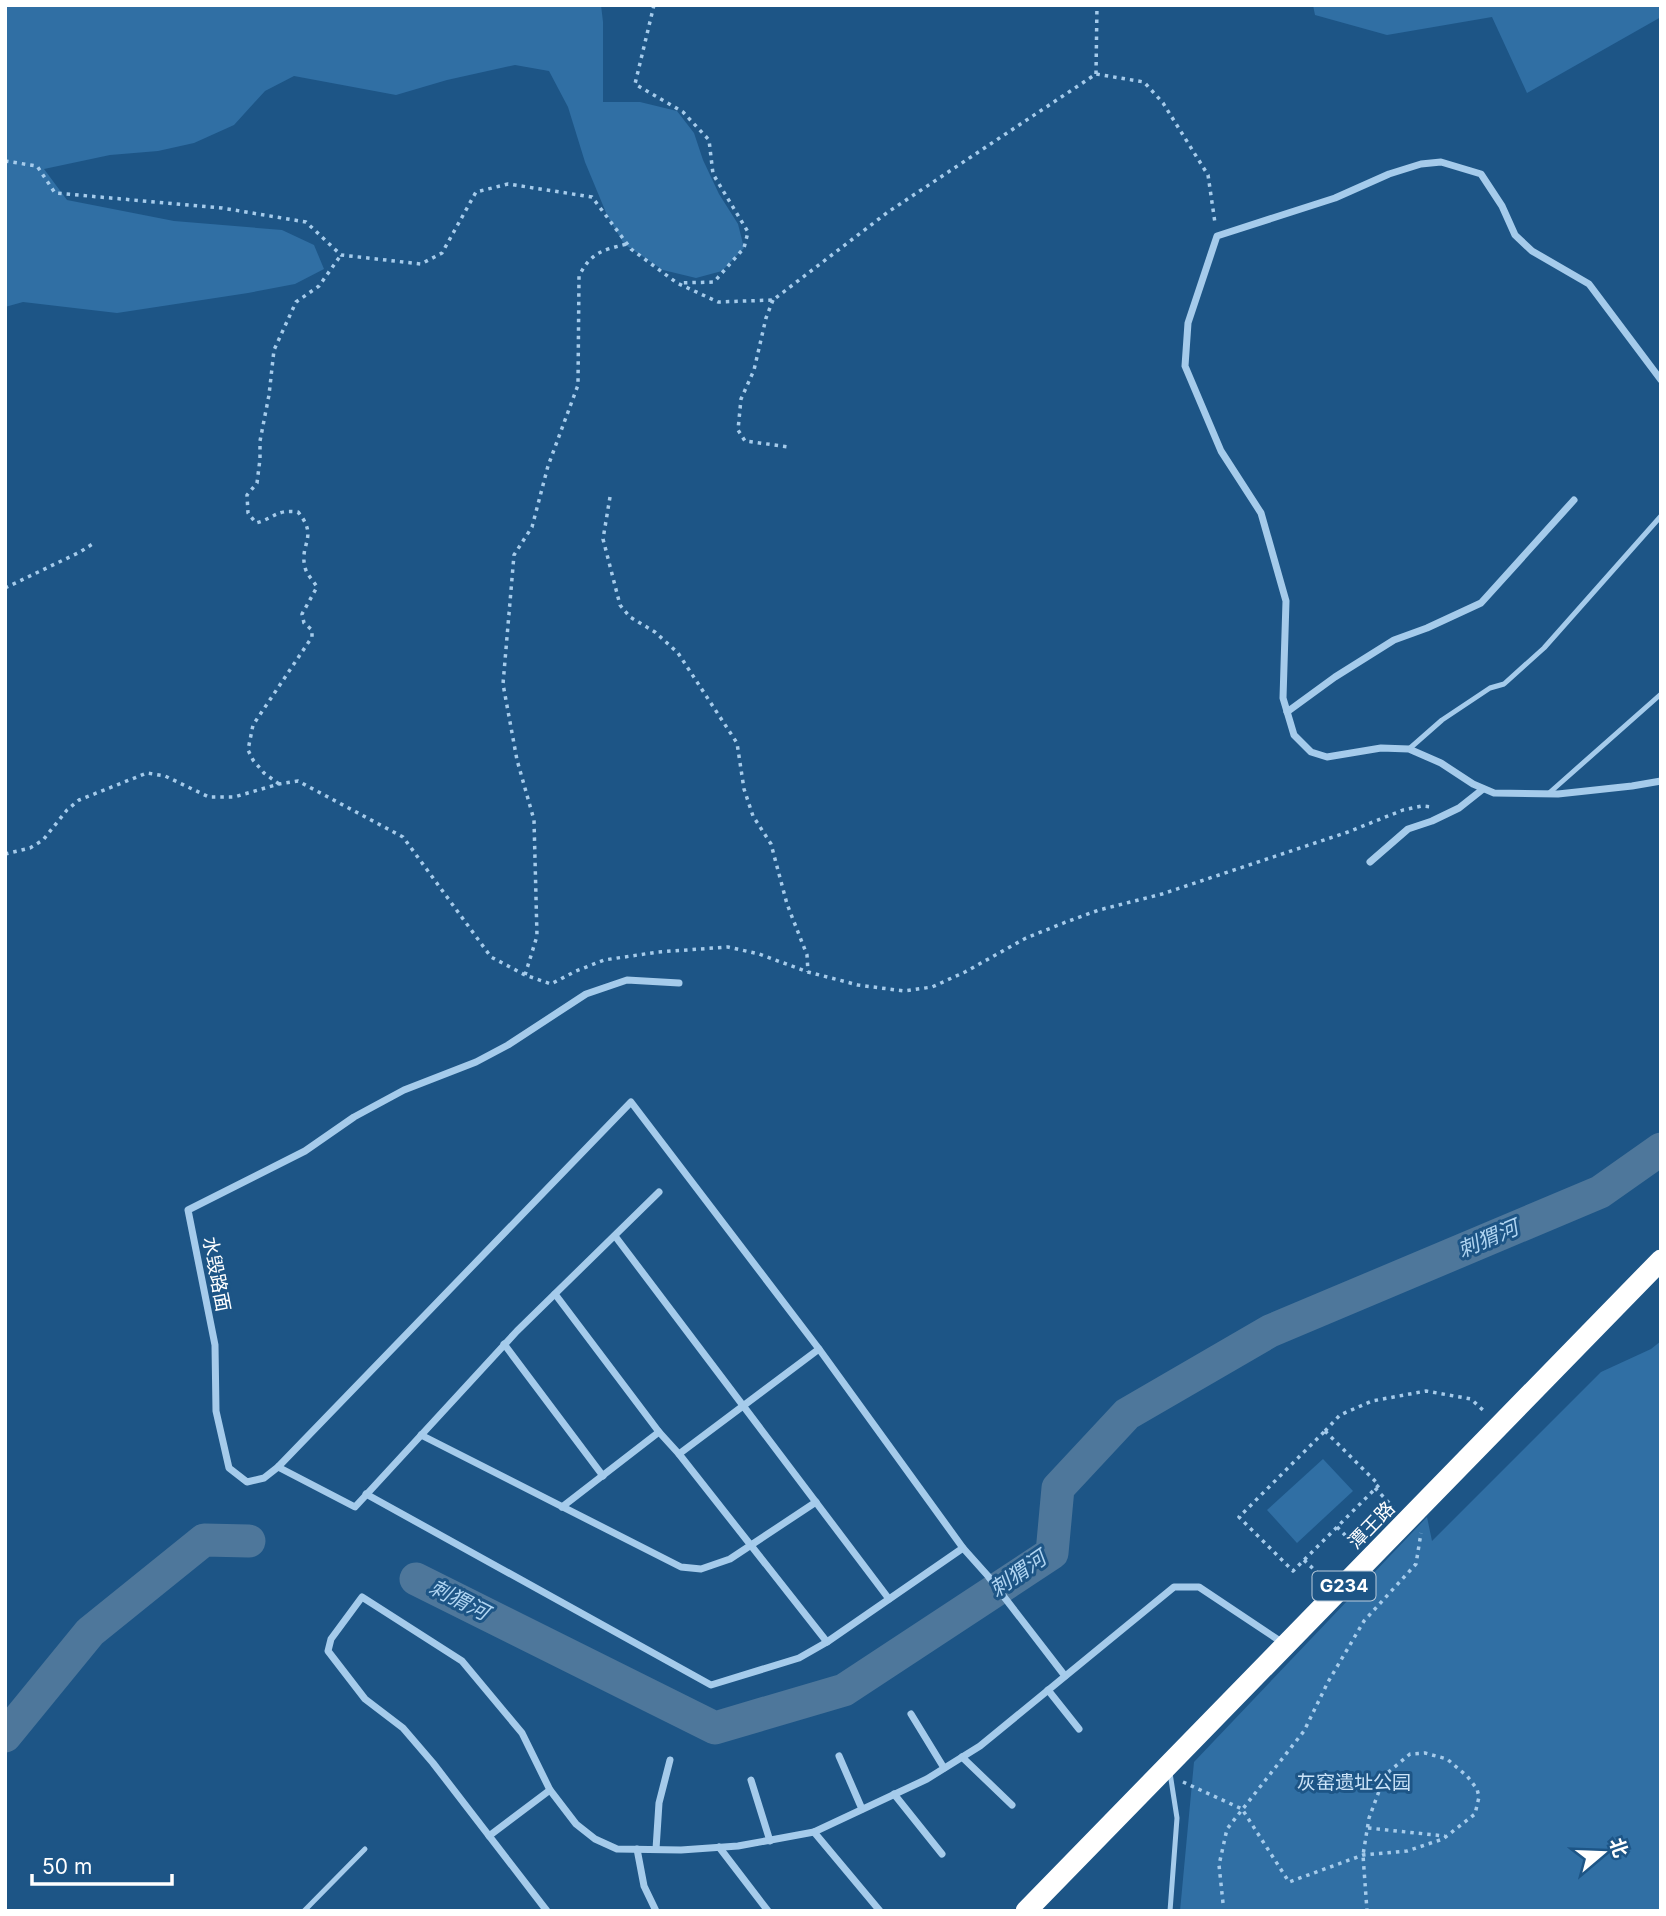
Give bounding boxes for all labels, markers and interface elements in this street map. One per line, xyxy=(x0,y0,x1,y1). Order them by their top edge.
water label: 刺猬河 xyxy=(1454,1213,1525,1262)
street label: 水毁路面 xyxy=(198,1235,235,1314)
street label: 潭王路 xyxy=(1343,1497,1399,1554)
water label: 刺猬河 xyxy=(985,1543,1054,1602)
road number: G234 xyxy=(1312,1572,1376,1601)
water label: 刺猬河 xyxy=(425,1574,497,1627)
park label: 灰窑遗址公园 xyxy=(1297,1771,1411,1794)
north arrow xyxy=(1568,1818,1638,1888)
text: 北 xyxy=(1605,1835,1633,1860)
scale bar xyxy=(32,1842,172,1886)
text: 50 m xyxy=(42,1854,92,1879)

